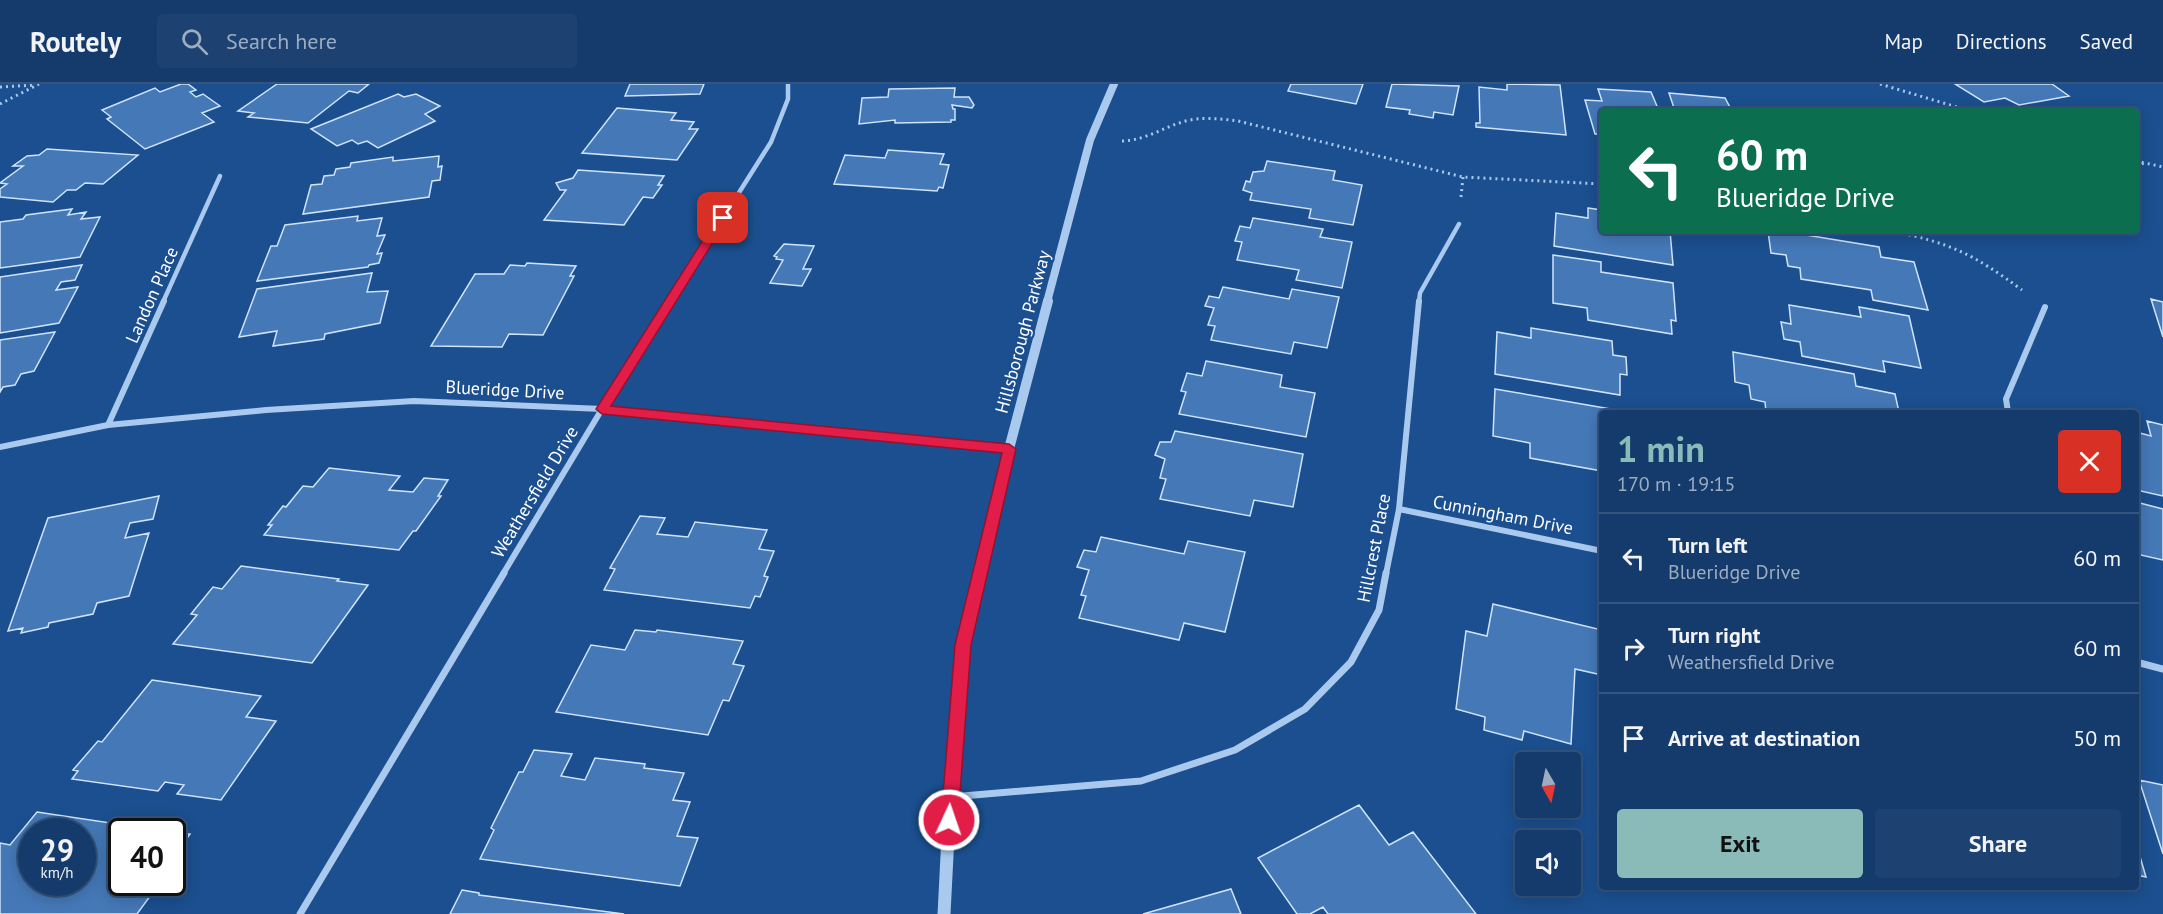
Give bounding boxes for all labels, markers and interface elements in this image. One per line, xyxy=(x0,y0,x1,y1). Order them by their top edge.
search box xyxy=(157,14,577,68)
text: Routely xyxy=(30,23,121,60)
icon: search xyxy=(178,25,211,58)
text: Search here xyxy=(226,27,337,55)
text: Map xyxy=(1884,28,1923,55)
text: Directions xyxy=(1956,28,2047,55)
text: Saved xyxy=(2080,28,2133,55)
text: 60 m xyxy=(1716,127,1808,182)
icon: left xyxy=(1617,132,1695,210)
text: Blueridge Drive xyxy=(1716,180,1895,214)
pin xyxy=(697,192,748,243)
icon: arrive xyxy=(706,201,739,234)
street label: Landon Place xyxy=(120,243,183,346)
street label: Hillsborough Parkway xyxy=(990,247,1055,416)
street label: Blueridge Drive xyxy=(445,375,565,404)
street label: Weathersfield Drive xyxy=(486,422,583,562)
text: 1 min xyxy=(1617,425,1705,472)
button: close xyxy=(2058,430,2121,493)
text: 170 m · 19:15 xyxy=(1617,471,1735,497)
street label: Cunningham Drive xyxy=(1431,490,1575,539)
street label: Hillcrest Place xyxy=(1352,492,1395,604)
text: Turn left xyxy=(1668,531,1748,559)
icon: left xyxy=(1617,542,1650,575)
text: 60 m xyxy=(2073,544,2121,572)
text: Blueridge Drive xyxy=(1668,559,1800,585)
text: Turn right xyxy=(1668,621,1760,649)
icon: right xyxy=(1617,632,1650,665)
text: 60 m xyxy=(2073,634,2121,662)
text: Weathersfield Drive xyxy=(1668,649,1835,675)
icon: arrive xyxy=(1617,722,1650,755)
text: Arrive at destination xyxy=(1668,724,1860,752)
text: 50 m xyxy=(2073,724,2121,752)
north arrow xyxy=(1515,752,1581,818)
map controls xyxy=(1515,752,1581,896)
position arrow xyxy=(917,788,981,852)
button: Exit xyxy=(1617,809,1863,878)
button: Share xyxy=(1875,809,2121,878)
speed limit sign: 40 xyxy=(108,818,186,896)
text: 29 xyxy=(40,830,74,869)
button: sound xyxy=(1515,830,1581,896)
text: km/h xyxy=(41,863,73,882)

